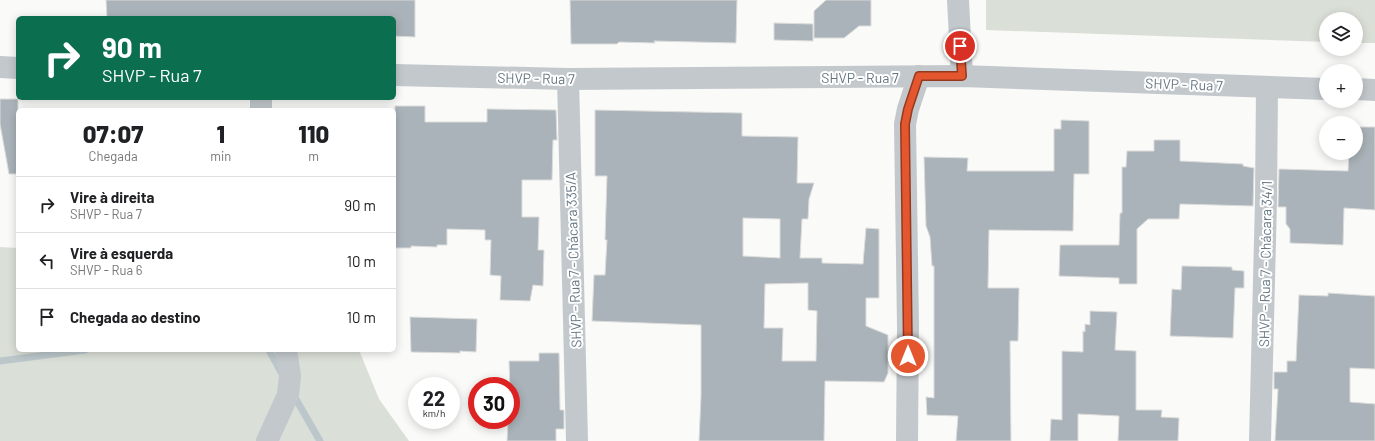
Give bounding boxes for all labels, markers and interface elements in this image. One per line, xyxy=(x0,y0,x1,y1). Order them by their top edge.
map controls xyxy=(1319,12,1363,160)
button: layers xyxy=(1319,12,1363,56)
pin xyxy=(943,29,977,63)
text: 90 m xyxy=(102,30,162,64)
icon: right xyxy=(36,32,88,84)
icon: arrive xyxy=(949,35,971,57)
text: SHVP - Rua 7 xyxy=(102,64,202,86)
button: + xyxy=(1319,64,1363,108)
street label: SHVP - Rua 7 xyxy=(497,69,575,87)
street label: SHVP - Rua 7 xyxy=(821,69,899,86)
street label: SHVP - Rua 7 xyxy=(1145,74,1223,94)
button: − xyxy=(1319,116,1363,160)
text: 07:07 xyxy=(83,119,143,148)
text: 1 xyxy=(217,119,225,148)
text: 110 xyxy=(298,119,329,148)
text: Chegada xyxy=(89,148,138,164)
text: min xyxy=(210,148,231,164)
text: m xyxy=(308,148,319,164)
street label: SHVP - Rua 7 - Chácara 335/A xyxy=(561,171,585,348)
street label: SHVP - Rua 7 - Chácara 34/1 xyxy=(1255,181,1275,347)
text: Vire à direita xyxy=(70,188,154,206)
icon: right xyxy=(36,194,58,216)
text: 90 m xyxy=(344,196,376,214)
text: SHVP - Rua 7 xyxy=(70,206,142,222)
text: Vire à esquerda xyxy=(70,244,173,262)
icon: left xyxy=(36,250,58,272)
text: 10 m xyxy=(347,252,376,270)
text: SHVP - Rua 6 xyxy=(70,262,142,278)
icon: arrive xyxy=(36,306,58,328)
text: Chegada ao destino xyxy=(70,308,201,326)
text: 10 m xyxy=(347,308,376,326)
position arrow xyxy=(887,335,929,377)
speed limit sign: 30 xyxy=(468,377,520,429)
text: 22 xyxy=(423,386,445,410)
text: km/h xyxy=(423,407,445,419)

